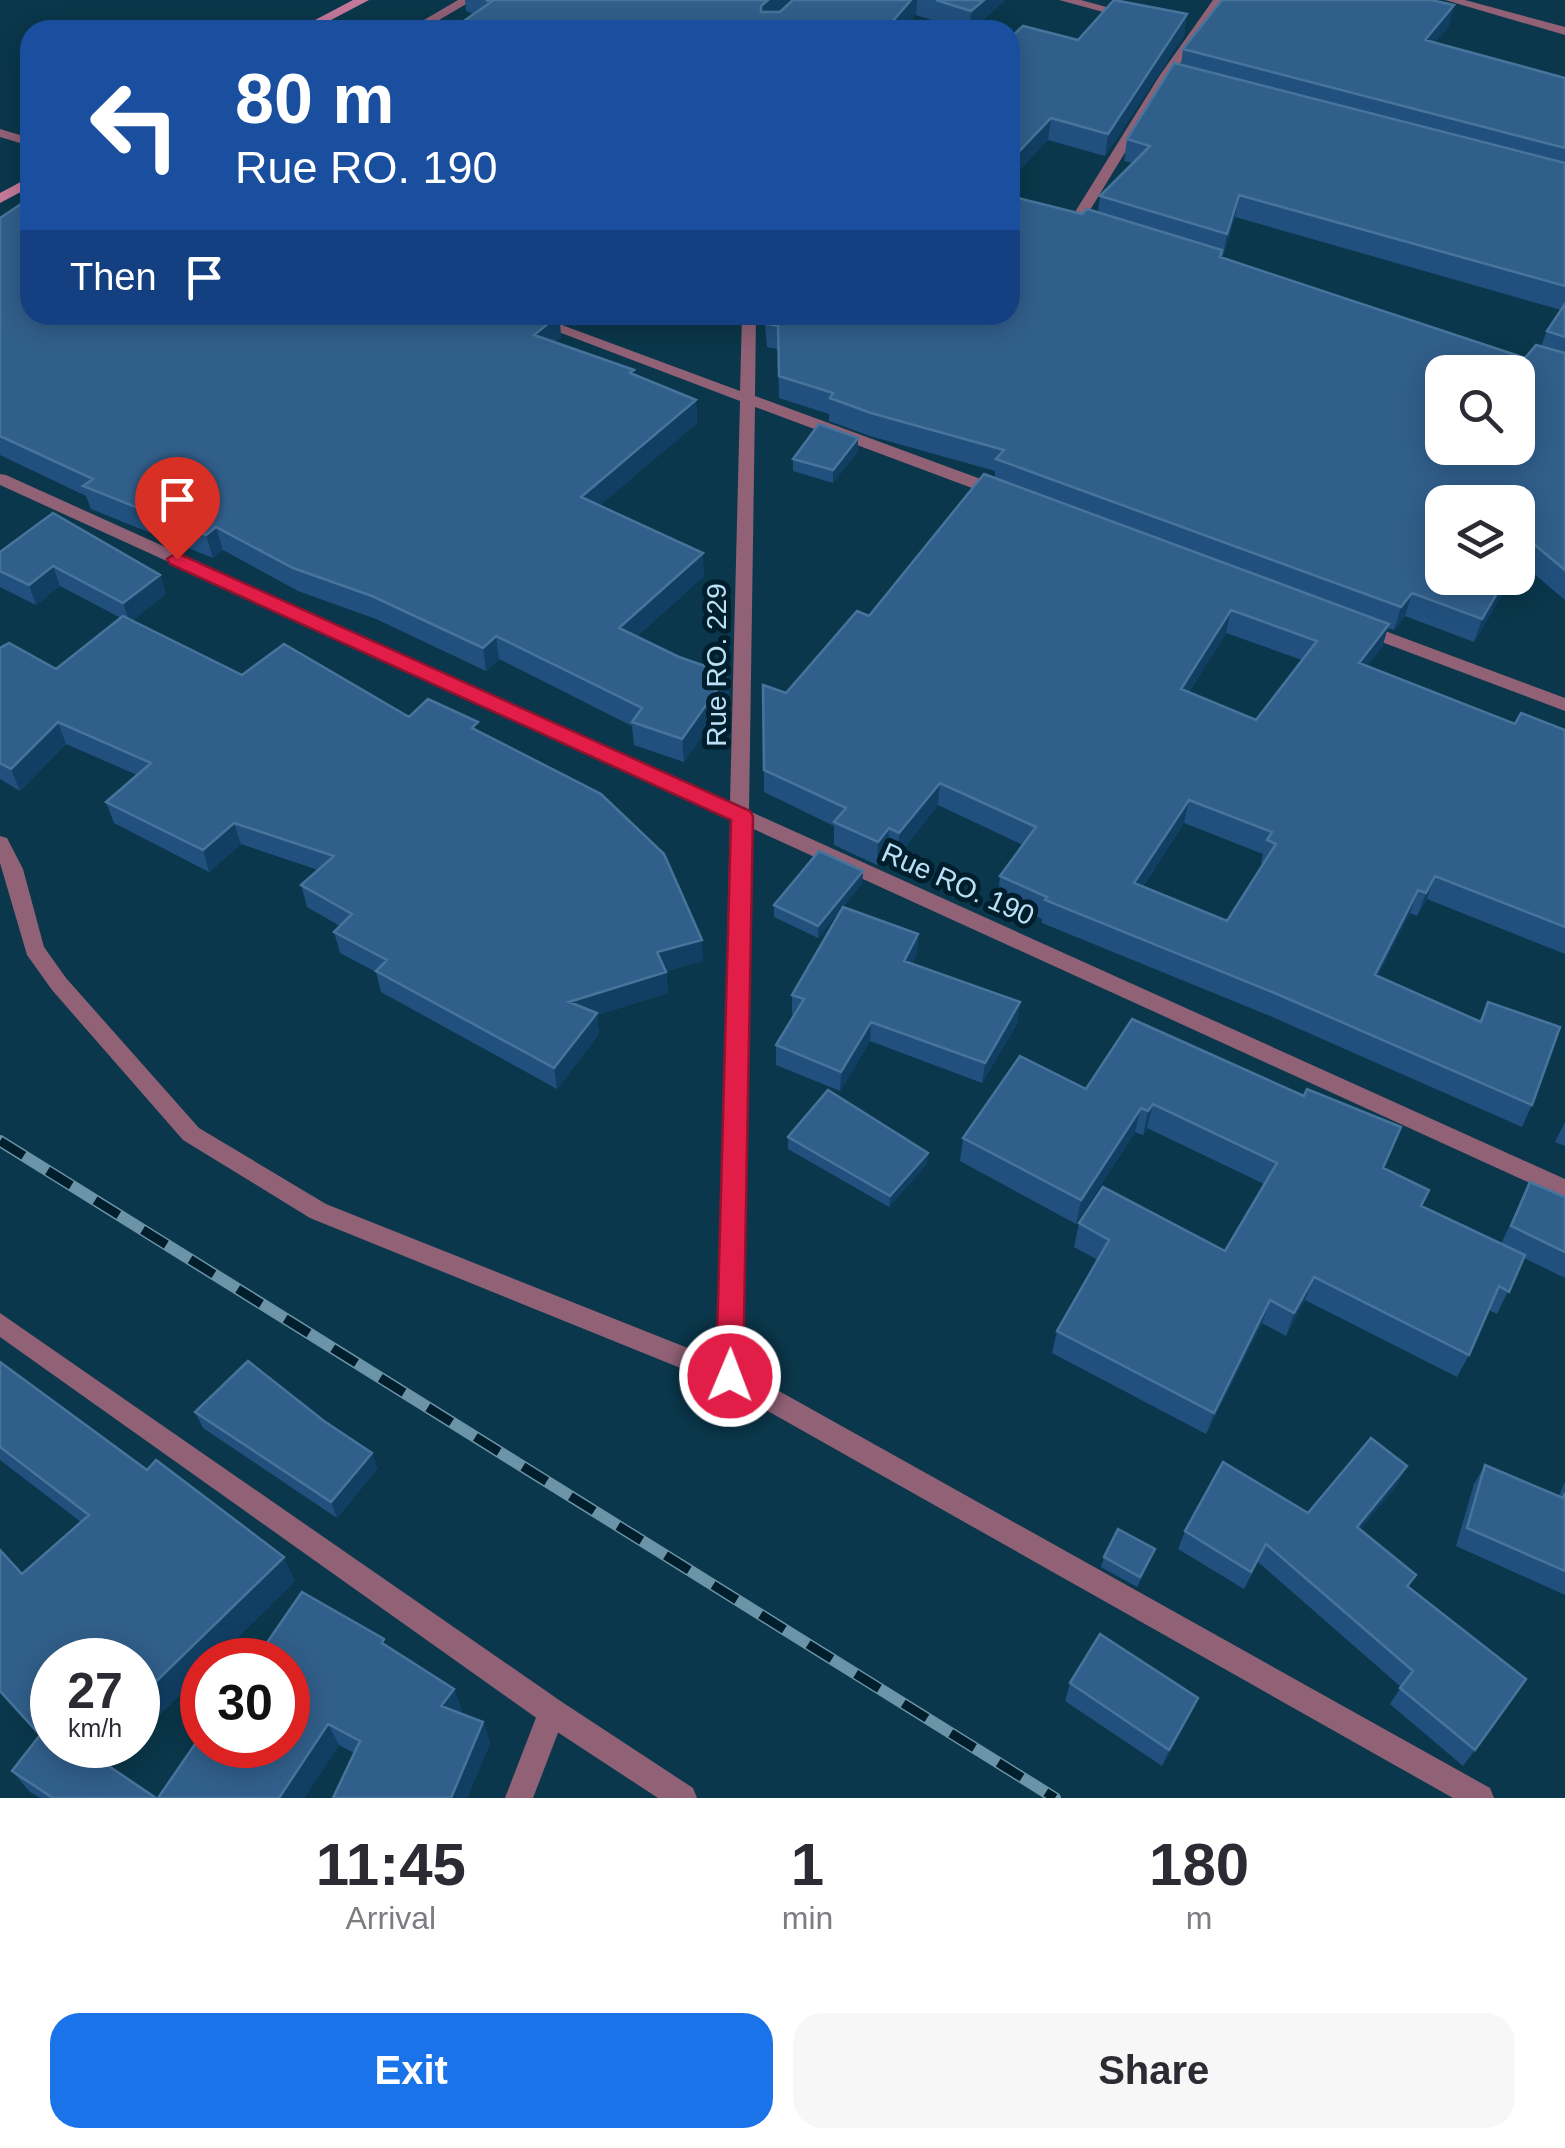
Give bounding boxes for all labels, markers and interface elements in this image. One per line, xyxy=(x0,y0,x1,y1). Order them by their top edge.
icon: left xyxy=(70,60,200,190)
text: 80 m xyxy=(235,60,395,138)
text: Rue RO. 190 xyxy=(235,142,498,193)
icon: arrive xyxy=(177,250,232,305)
text: Then xyxy=(70,256,157,298)
map controls xyxy=(1425,355,1535,595)
button: search xyxy=(1425,355,1535,465)
pin xyxy=(135,457,220,560)
icon: arrive xyxy=(150,472,205,527)
button: layers xyxy=(1425,485,1535,595)
street label: Rue RO. 229 xyxy=(701,583,732,747)
street label: Rue RO. 190 xyxy=(877,837,1039,931)
position arrow xyxy=(678,1324,782,1428)
speed limit sign: 30 xyxy=(180,1638,310,1768)
text: 27 xyxy=(67,1663,123,1719)
text: km/h xyxy=(68,1714,122,1742)
text: 11:45 xyxy=(316,1831,466,1898)
text: 1 xyxy=(791,1831,824,1898)
text: 180 xyxy=(1149,1831,1249,1898)
text: Arrival xyxy=(346,1900,436,1936)
text: min xyxy=(782,1900,833,1936)
text: m xyxy=(1186,1900,1212,1936)
button: Exit xyxy=(50,2013,773,2128)
button: Share xyxy=(793,2013,1515,2128)

